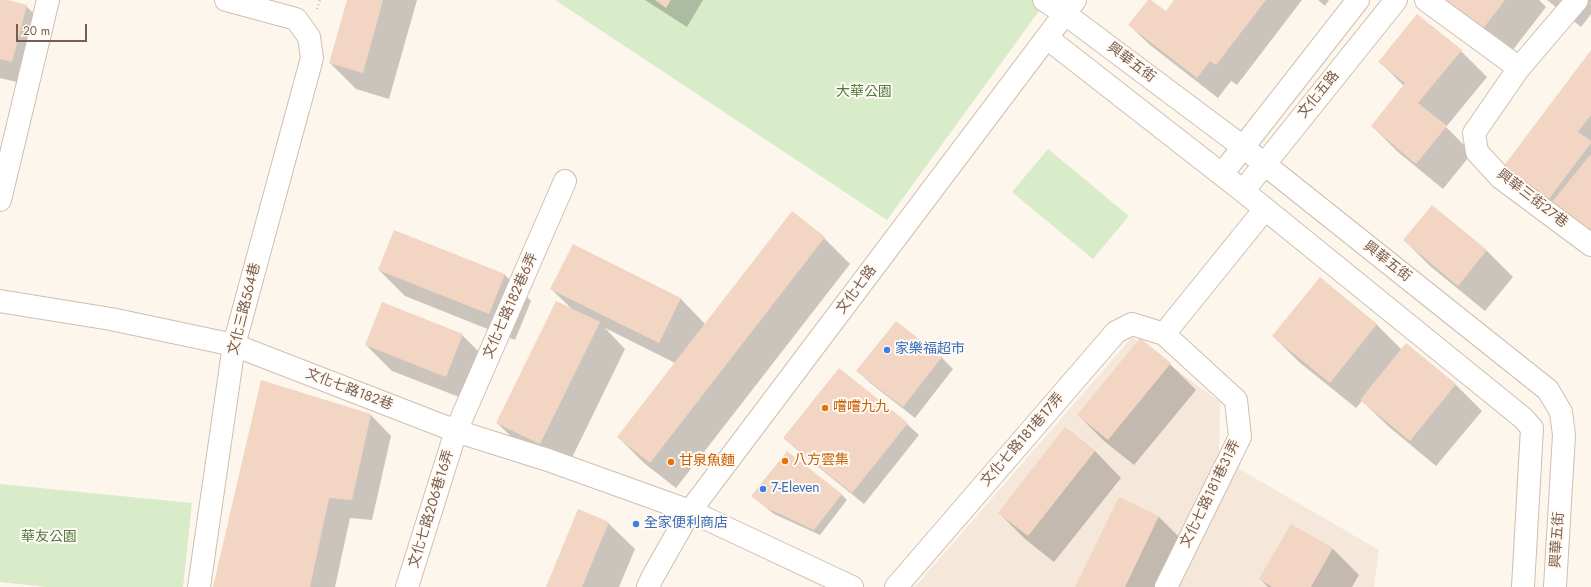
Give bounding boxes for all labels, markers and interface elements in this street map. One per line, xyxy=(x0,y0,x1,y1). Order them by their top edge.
scale bar xyxy=(18,16,89,42)
text: 20 m xyxy=(23,22,50,40)
street label: 興華五街 xyxy=(1104,39,1158,87)
street label: 文化五路 xyxy=(1295,68,1343,122)
park label: 大華公園 xyxy=(836,85,892,101)
street label: 興華三街27巷 xyxy=(1493,166,1571,232)
street label: 興華五街 xyxy=(1360,238,1414,286)
street label: 文化七路182巷6弄 xyxy=(480,251,542,361)
street label: 文化三路564巷 xyxy=(225,261,265,357)
street label: 文化七路 xyxy=(833,263,881,317)
place label: 家樂福超市 xyxy=(895,342,965,358)
marker: 家樂福超市 xyxy=(882,345,892,355)
street label: 文化七路182巷 xyxy=(303,366,395,414)
street label: 文化七路181巷17弄 xyxy=(978,390,1068,490)
place label: 嚐嚐九九 xyxy=(833,400,889,416)
marker: 嚐嚐九九 xyxy=(820,403,830,413)
street label: 文化七路181巷31弄 xyxy=(1178,437,1244,551)
street label: 文化七路206巷16弄 xyxy=(406,448,458,570)
place label: 八方雲集 xyxy=(793,453,849,469)
place label: 甘泉魚麵 xyxy=(679,454,735,470)
marker: 八方雲集 xyxy=(780,456,790,466)
marker: 甘泉魚麵 xyxy=(666,457,676,467)
place label: 7-Eleven xyxy=(771,481,820,497)
marker: 7-Eleven xyxy=(758,484,768,494)
street label: 興華五街 xyxy=(1548,511,1568,569)
place label: 全家便利商店 xyxy=(644,516,728,532)
marker: 全家便利商店 xyxy=(631,519,641,529)
park label: 華友公園 xyxy=(21,530,77,546)

